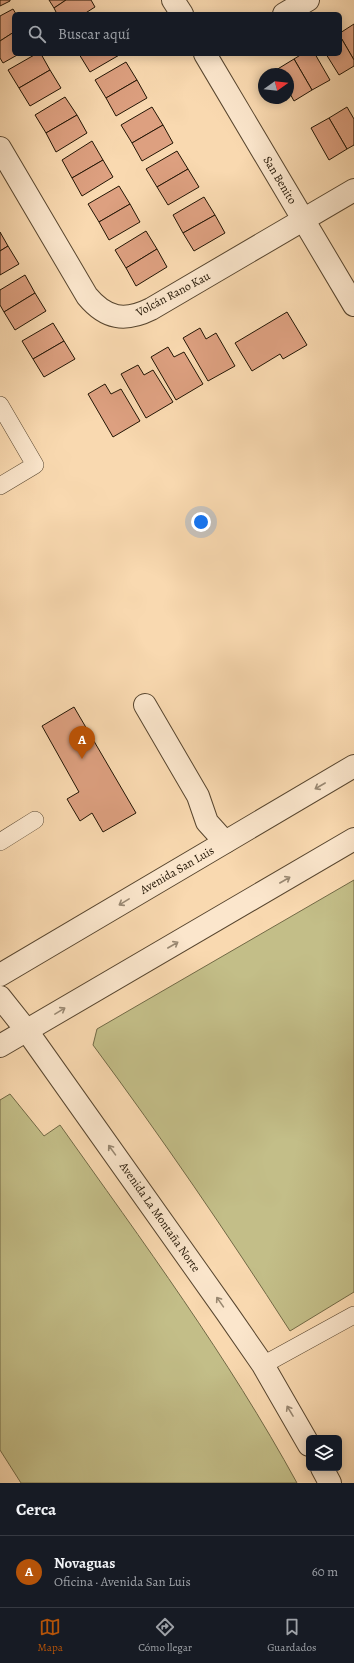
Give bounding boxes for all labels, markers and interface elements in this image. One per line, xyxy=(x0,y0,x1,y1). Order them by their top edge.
search box xyxy=(12,12,342,56)
icon: search xyxy=(26,23,48,45)
text: Buscar aquí xyxy=(58,24,130,44)
north arrow xyxy=(258,68,294,104)
street label: San Benito xyxy=(259,153,301,207)
street label: Volcán Rano Kau xyxy=(132,267,213,321)
your location xyxy=(191,512,211,532)
pin: A xyxy=(69,726,95,759)
one-way arrow xyxy=(314,782,326,790)
street label: Avenida San Luis xyxy=(136,842,217,898)
one-way arrow xyxy=(279,875,291,883)
one-way arrow xyxy=(118,898,130,906)
one-way arrow xyxy=(167,941,179,949)
one-way arrow xyxy=(54,1007,66,1015)
one-way arrow xyxy=(108,1145,116,1156)
street label: Avenida La Montaña Norte xyxy=(115,1158,204,1275)
one-way arrow xyxy=(216,1296,224,1307)
one-way arrow xyxy=(285,1405,293,1417)
map controls xyxy=(306,1435,342,1471)
button: layers xyxy=(306,1435,342,1471)
text: Cerca xyxy=(16,1498,56,1521)
text: Novaguas xyxy=(54,1553,115,1573)
text: A xyxy=(25,1563,33,1580)
text: 60 m xyxy=(312,1563,338,1580)
text: Oficina · Avenida San Luis xyxy=(54,1573,191,1590)
tab: Mapa xyxy=(38,1616,63,1655)
tab: Cómo llegar xyxy=(138,1616,192,1655)
tab: Guardados xyxy=(267,1616,316,1655)

